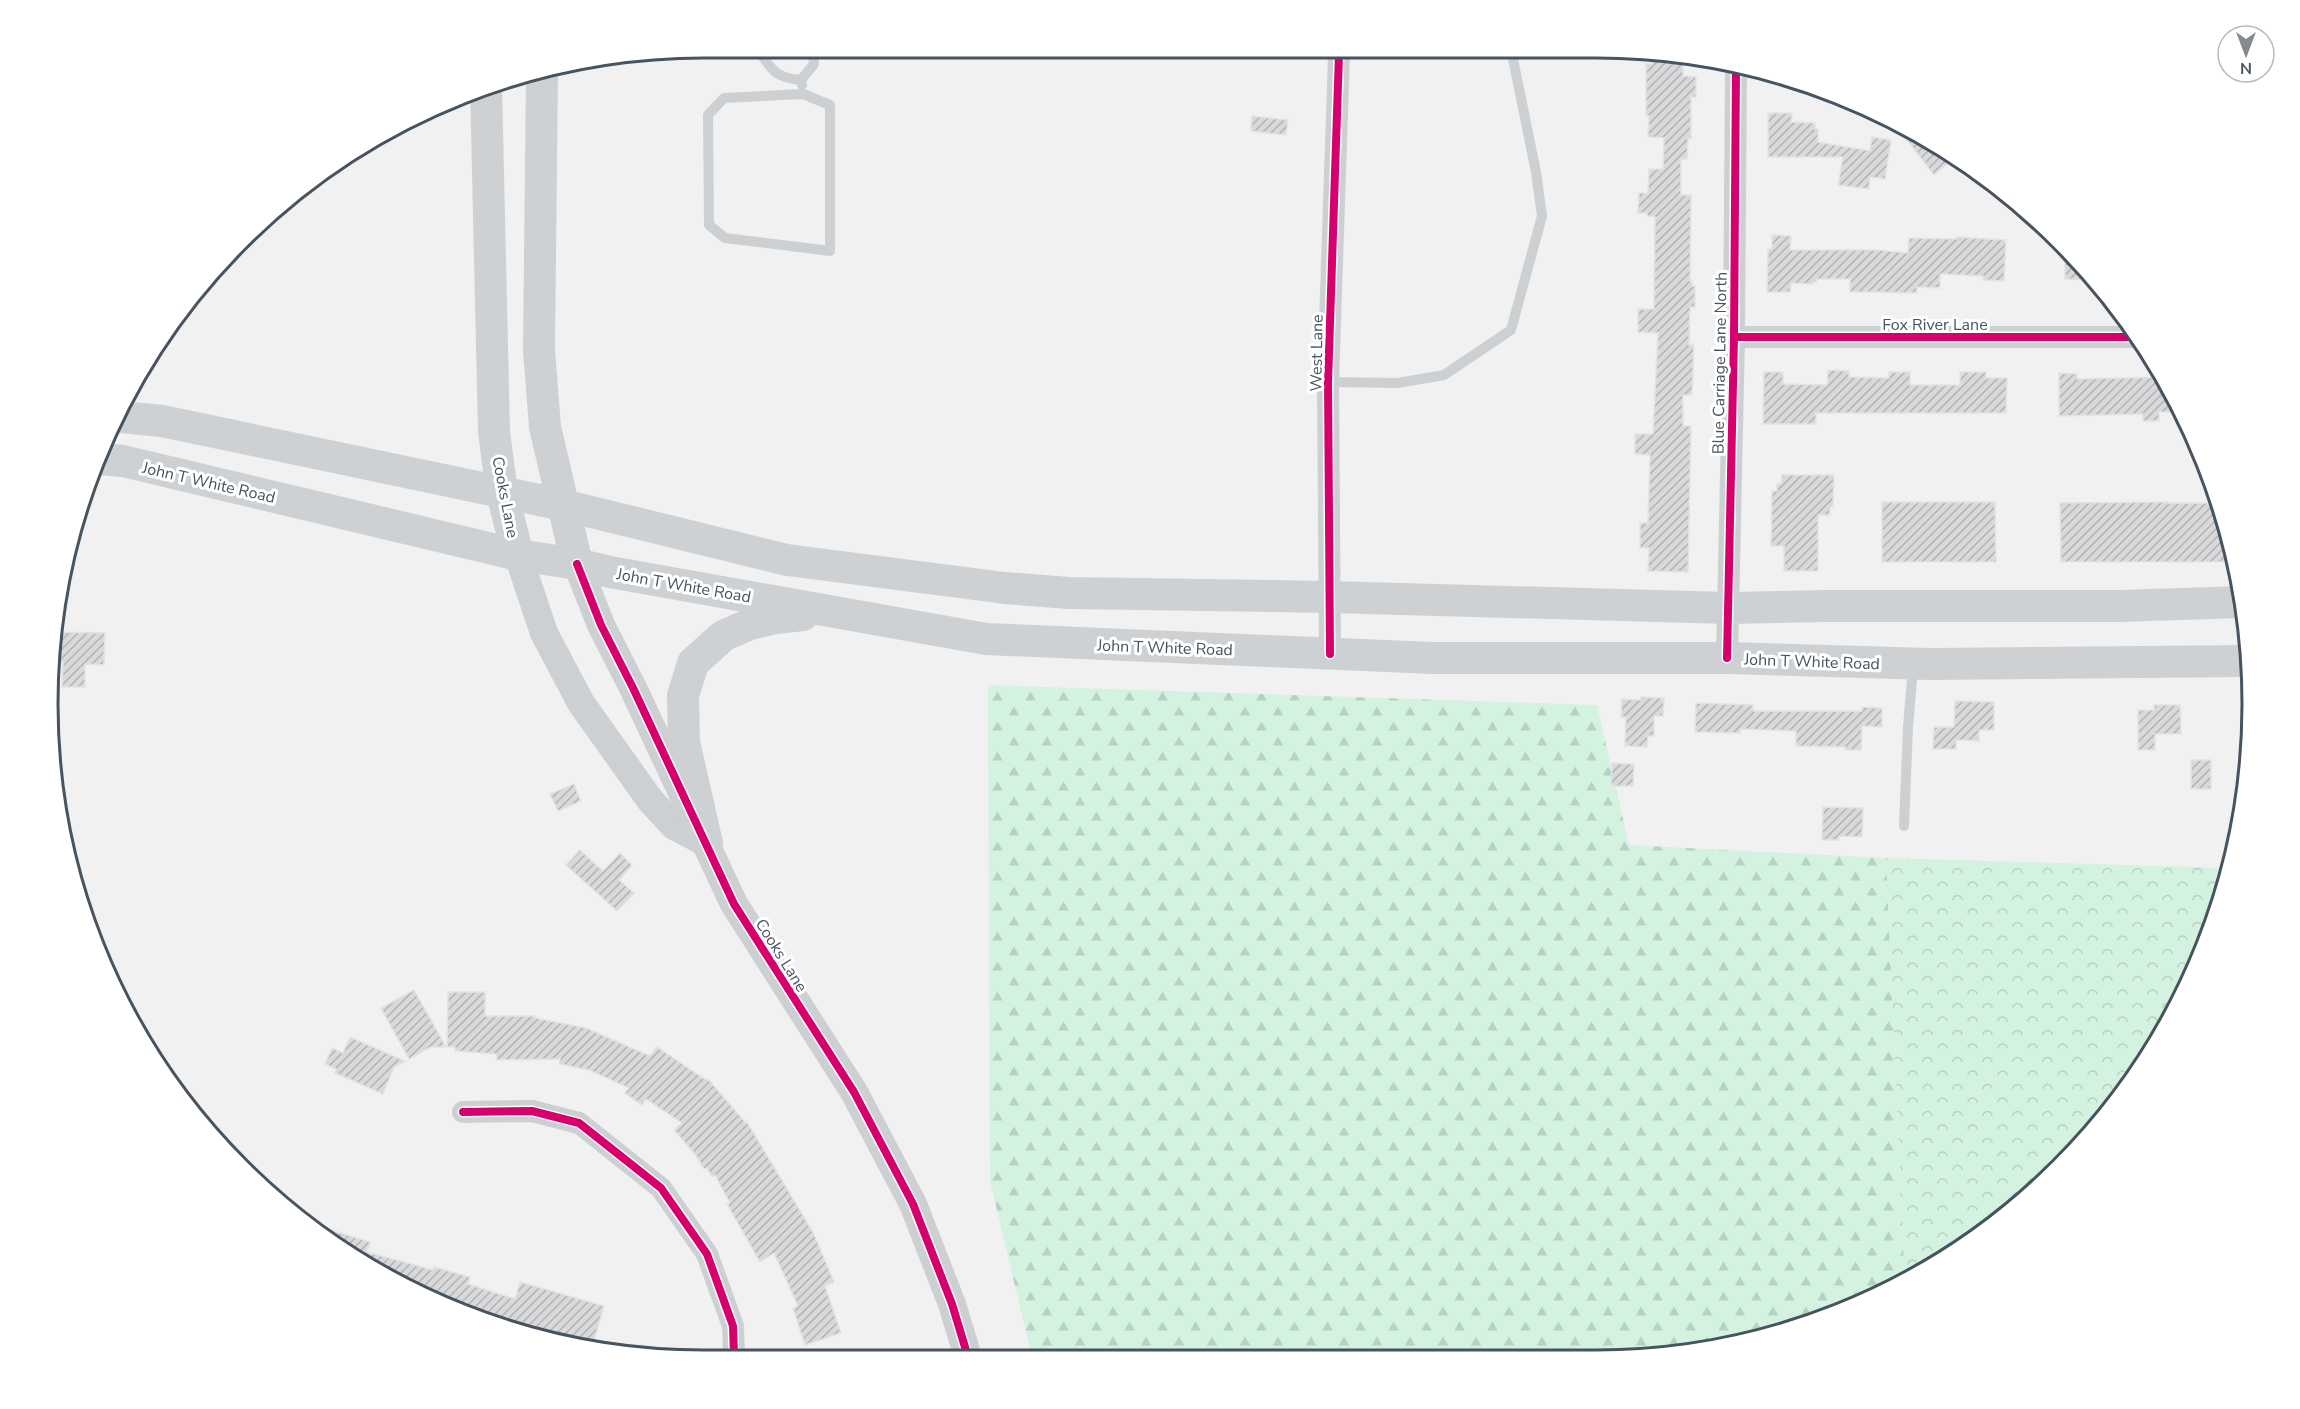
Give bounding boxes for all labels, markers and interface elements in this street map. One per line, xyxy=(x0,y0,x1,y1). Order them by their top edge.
north arrow xyxy=(2216,24,2276,84)
text: N xyxy=(2240,57,2252,79)
street label: Blue Carriage Lane North xyxy=(1707,272,1733,454)
street label: West Lane xyxy=(1305,314,1329,392)
street label: Fox River Lane xyxy=(1882,314,1988,336)
street label: Cooks Lane xyxy=(486,455,524,540)
street label: John T White Road xyxy=(139,457,277,509)
street label: John T White Road xyxy=(614,563,753,609)
street label: John T White Road xyxy=(1096,635,1233,661)
street label: John T White Road xyxy=(1743,649,1880,675)
street label: Cooks Lane xyxy=(750,915,812,996)

